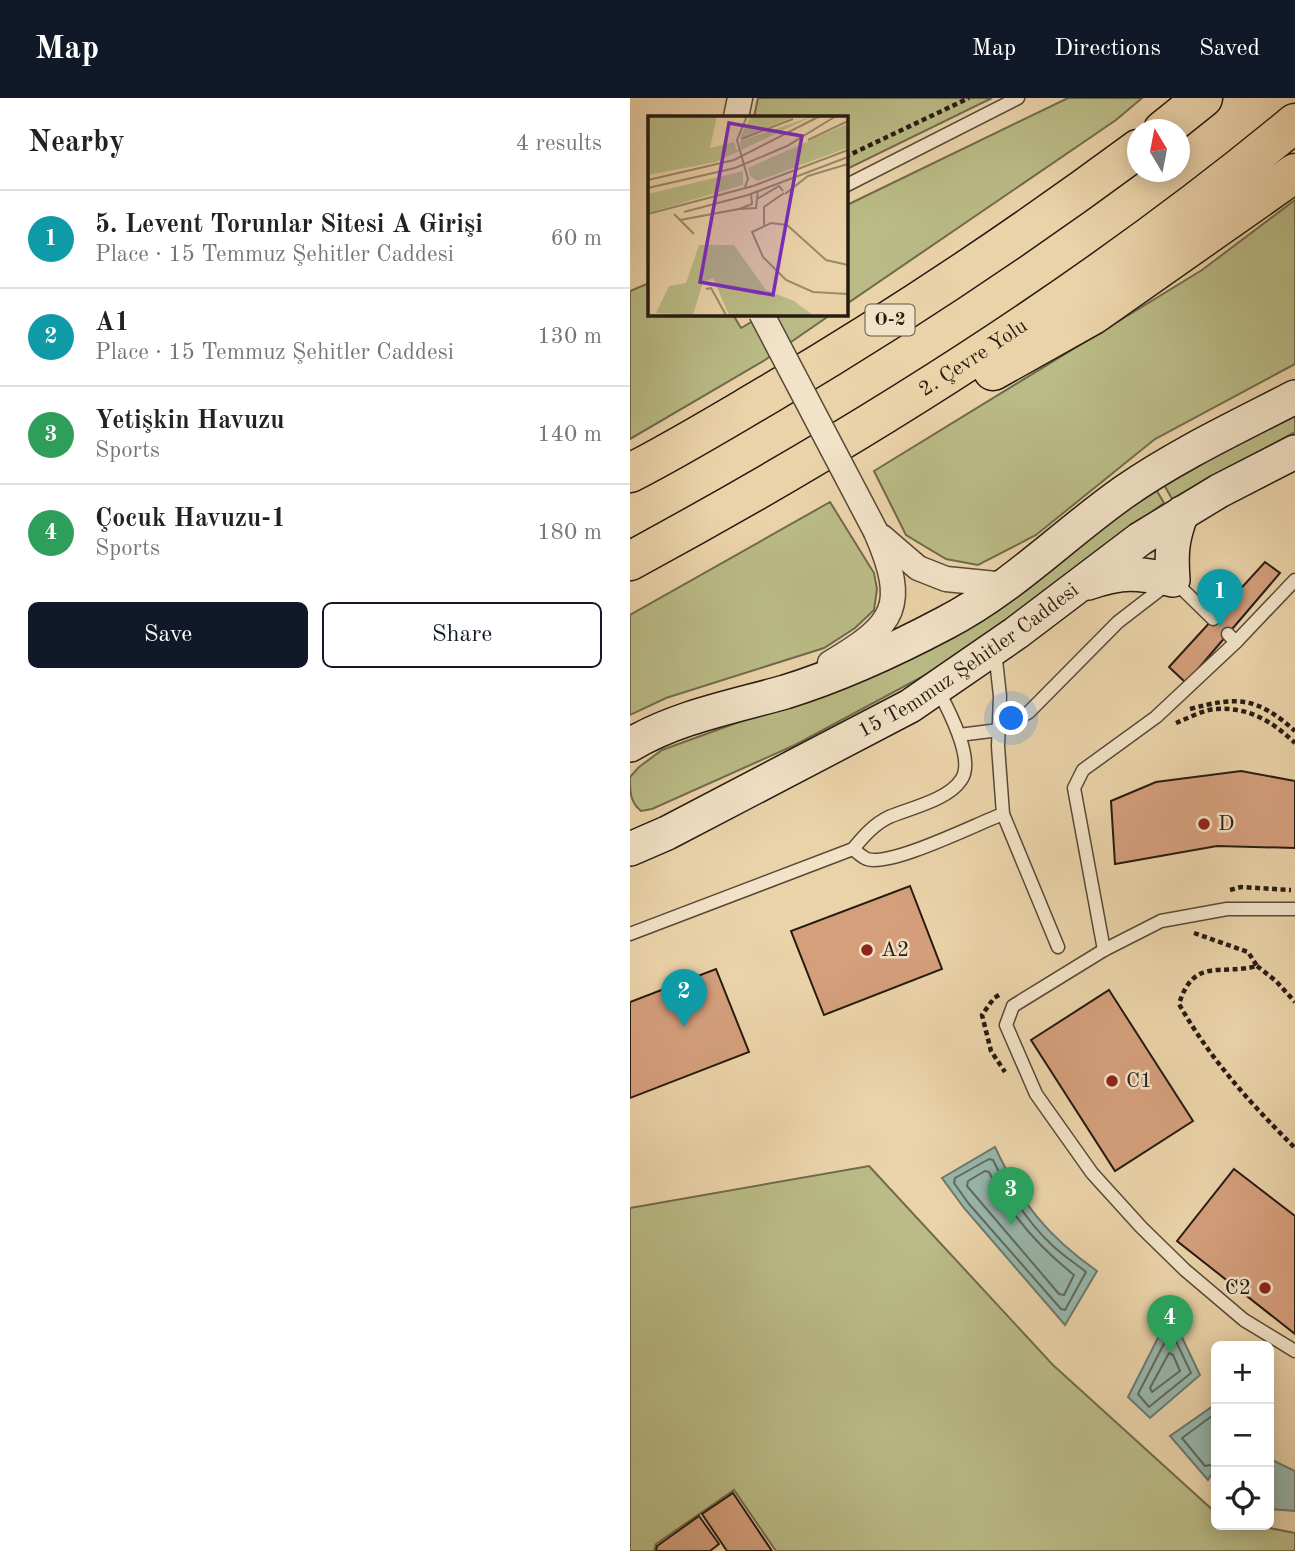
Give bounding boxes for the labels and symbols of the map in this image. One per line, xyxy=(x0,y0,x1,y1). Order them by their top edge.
inset map xyxy=(648,116,847,315)
north arrow xyxy=(1127,119,1190,182)
road number: O-2 xyxy=(866,304,914,336)
street label: 2. Çevre Yolu xyxy=(916,315,1031,400)
pin: 1 xyxy=(1197,569,1243,627)
street label: 15 Temmuz Şehitler Caddesi xyxy=(855,579,1082,742)
your location xyxy=(994,701,1028,735)
place label: D xyxy=(1218,814,1234,835)
marker: D xyxy=(1196,816,1212,832)
place label: A2 xyxy=(881,940,909,961)
marker: A2 xyxy=(859,942,875,958)
pin: 2 xyxy=(661,969,707,1027)
place label: C1 xyxy=(1126,1071,1152,1092)
marker: C1 xyxy=(1104,1073,1120,1089)
pin: 3 xyxy=(988,1167,1034,1225)
place label: C2 xyxy=(1225,1278,1251,1299)
marker: C2 xyxy=(1257,1280,1273,1296)
pin: 4 xyxy=(1147,1295,1193,1353)

